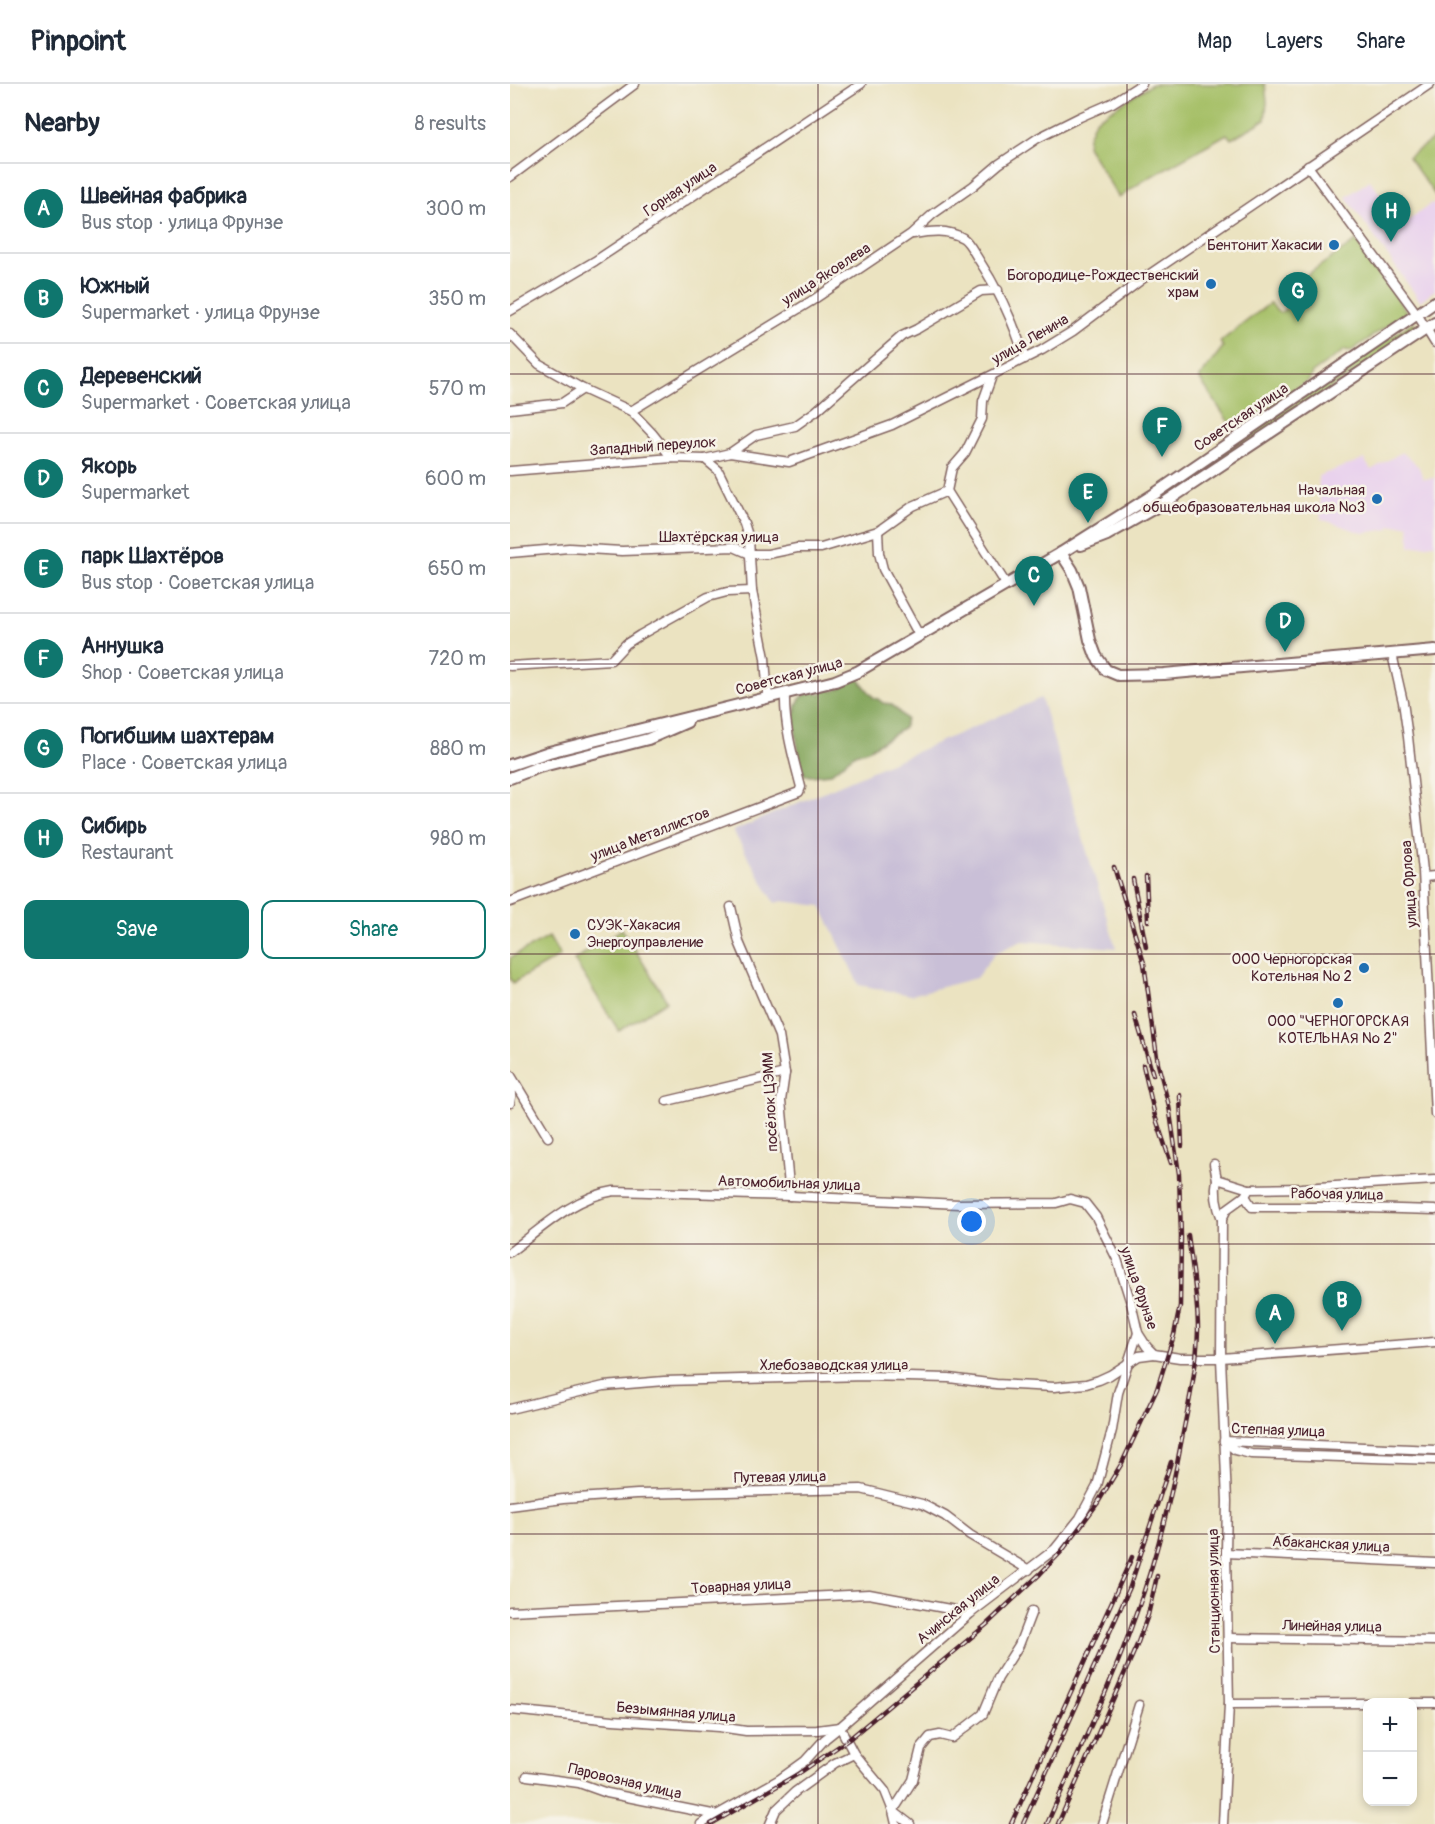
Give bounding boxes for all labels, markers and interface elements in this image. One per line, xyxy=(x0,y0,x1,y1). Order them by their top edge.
text: Pinpoint xyxy=(30,24,126,59)
text: Map xyxy=(1197,28,1232,55)
text: Layers xyxy=(1265,28,1323,55)
text: Share xyxy=(1356,28,1405,55)
text: Nearby xyxy=(24,107,100,139)
text: 8 results xyxy=(415,111,486,136)
street label: Горная улица xyxy=(640,158,721,221)
text: Швейная фабрика xyxy=(81,182,247,210)
pin: H xyxy=(1372,192,1410,242)
text: A xyxy=(37,196,50,221)
text: 300 m xyxy=(425,196,486,221)
text: Bus stop · улица Фрунзе xyxy=(81,210,283,235)
place label: Бентонит Хакасии xyxy=(1207,236,1322,255)
marker: Бентонит Хакасии xyxy=(1327,238,1341,252)
street label: улица Яковлева xyxy=(777,239,874,311)
place label: Богородице-Рождественский храм xyxy=(1007,266,1199,302)
text: Южный xyxy=(81,272,150,300)
pin: G xyxy=(1278,272,1318,322)
marker: Богородице-Рождественский храм xyxy=(1204,277,1218,291)
text: B xyxy=(38,286,49,311)
text: 350 m xyxy=(428,286,486,311)
text: Supermarket · улица Фрунзе xyxy=(81,300,320,325)
street label: улица Ленина xyxy=(988,310,1072,370)
text: Деревенский xyxy=(81,362,202,390)
text: C xyxy=(37,376,50,401)
text: 570 m xyxy=(429,376,486,401)
street label: Советская улица xyxy=(1191,379,1292,456)
text: Supermarket · Советская улица xyxy=(81,390,351,415)
pin: F xyxy=(1142,408,1182,457)
street label: Западный переулок xyxy=(589,433,717,460)
text: Якорь xyxy=(81,452,137,480)
text: D xyxy=(37,466,50,491)
text: 600 m xyxy=(425,466,486,491)
pin: E xyxy=(1068,474,1108,523)
text: Supermarket xyxy=(81,480,190,505)
place label: Начальная общеобразовательная школа №3 xyxy=(1143,481,1365,517)
marker: Начальная общеобразовательная школа №3 xyxy=(1370,492,1384,506)
street label: Шахтёрская улица xyxy=(659,528,779,547)
text: парк Шахтёров xyxy=(81,542,224,570)
text: E xyxy=(38,556,49,581)
text: 650 m xyxy=(428,556,486,581)
pin: C xyxy=(1014,556,1054,606)
text: Bus stop · Советская улица xyxy=(81,570,314,595)
pin: D xyxy=(1266,602,1304,652)
text: Аннушка xyxy=(81,632,164,660)
text: F xyxy=(37,646,50,671)
text: 720 m xyxy=(428,646,486,671)
street label: Советская улица xyxy=(734,653,845,700)
text: Shop · Советская улица xyxy=(81,660,284,685)
text: Погибшим шахтерам xyxy=(81,722,274,750)
text: G xyxy=(37,736,50,761)
text: 880 m xyxy=(430,736,486,761)
text: Place · Советская улица xyxy=(81,750,287,775)
street label: улица Металлистов xyxy=(587,803,712,866)
text: Сибирь xyxy=(81,812,147,840)
text: H xyxy=(37,826,50,851)
text: 980 m xyxy=(430,826,486,851)
text: Restaurant xyxy=(81,840,173,865)
street label: улица Орлова xyxy=(1397,840,1422,929)
button: Save xyxy=(24,900,249,959)
button: Share xyxy=(261,900,486,959)
place label: СУЭК-Хакасия Энергоуправление xyxy=(587,916,704,952)
marker: СУЭК-Хакасия Энергоуправление xyxy=(568,927,582,941)
place label: ООО Черногорская Котельная № 2 xyxy=(1232,950,1352,986)
marker: ООО Черногорская Котельная № 2 xyxy=(1357,961,1371,975)
marker: ООО "ЧЕРНОГОРСКАЯ КОТЕЛЬНАЯ № 2" xyxy=(1331,996,1345,1010)
place label: ООО "ЧЕРНОГОРСКАЯ КОТЕЛЬНАЯ № 2" xyxy=(1267,1012,1409,1048)
street label: посёлок ЦЭММ xyxy=(758,1052,783,1152)
street label: Автомобильная улица xyxy=(717,1172,861,1195)
street label: Рабочая улица xyxy=(1290,1184,1384,1205)
your location xyxy=(957,1207,986,1236)
street label: улица Фрунзе xyxy=(1115,1243,1162,1333)
pin: B xyxy=(1322,1282,1362,1331)
pin: A xyxy=(1256,1294,1294,1344)
street label: Хлебозаводская улица xyxy=(760,1356,908,1375)
street label: Степная улица xyxy=(1231,1419,1325,1442)
street label: Путевая улица xyxy=(734,1467,826,1488)
street label: Станционная улица xyxy=(1204,1528,1225,1654)
street label: Абаканская улица xyxy=(1272,1532,1390,1557)
street label: Ачинская улица xyxy=(913,1570,1004,1649)
street label: Товарная улица xyxy=(691,1574,791,1599)
street label: Линейная улица xyxy=(1281,1616,1382,1637)
street label: Безымянная улица xyxy=(615,1698,736,1727)
map controls xyxy=(1363,1698,1417,1806)
button: + xyxy=(1363,1698,1417,1752)
button: − xyxy=(1363,1752,1417,1806)
street label: Паровозная улица xyxy=(566,1759,684,1804)

